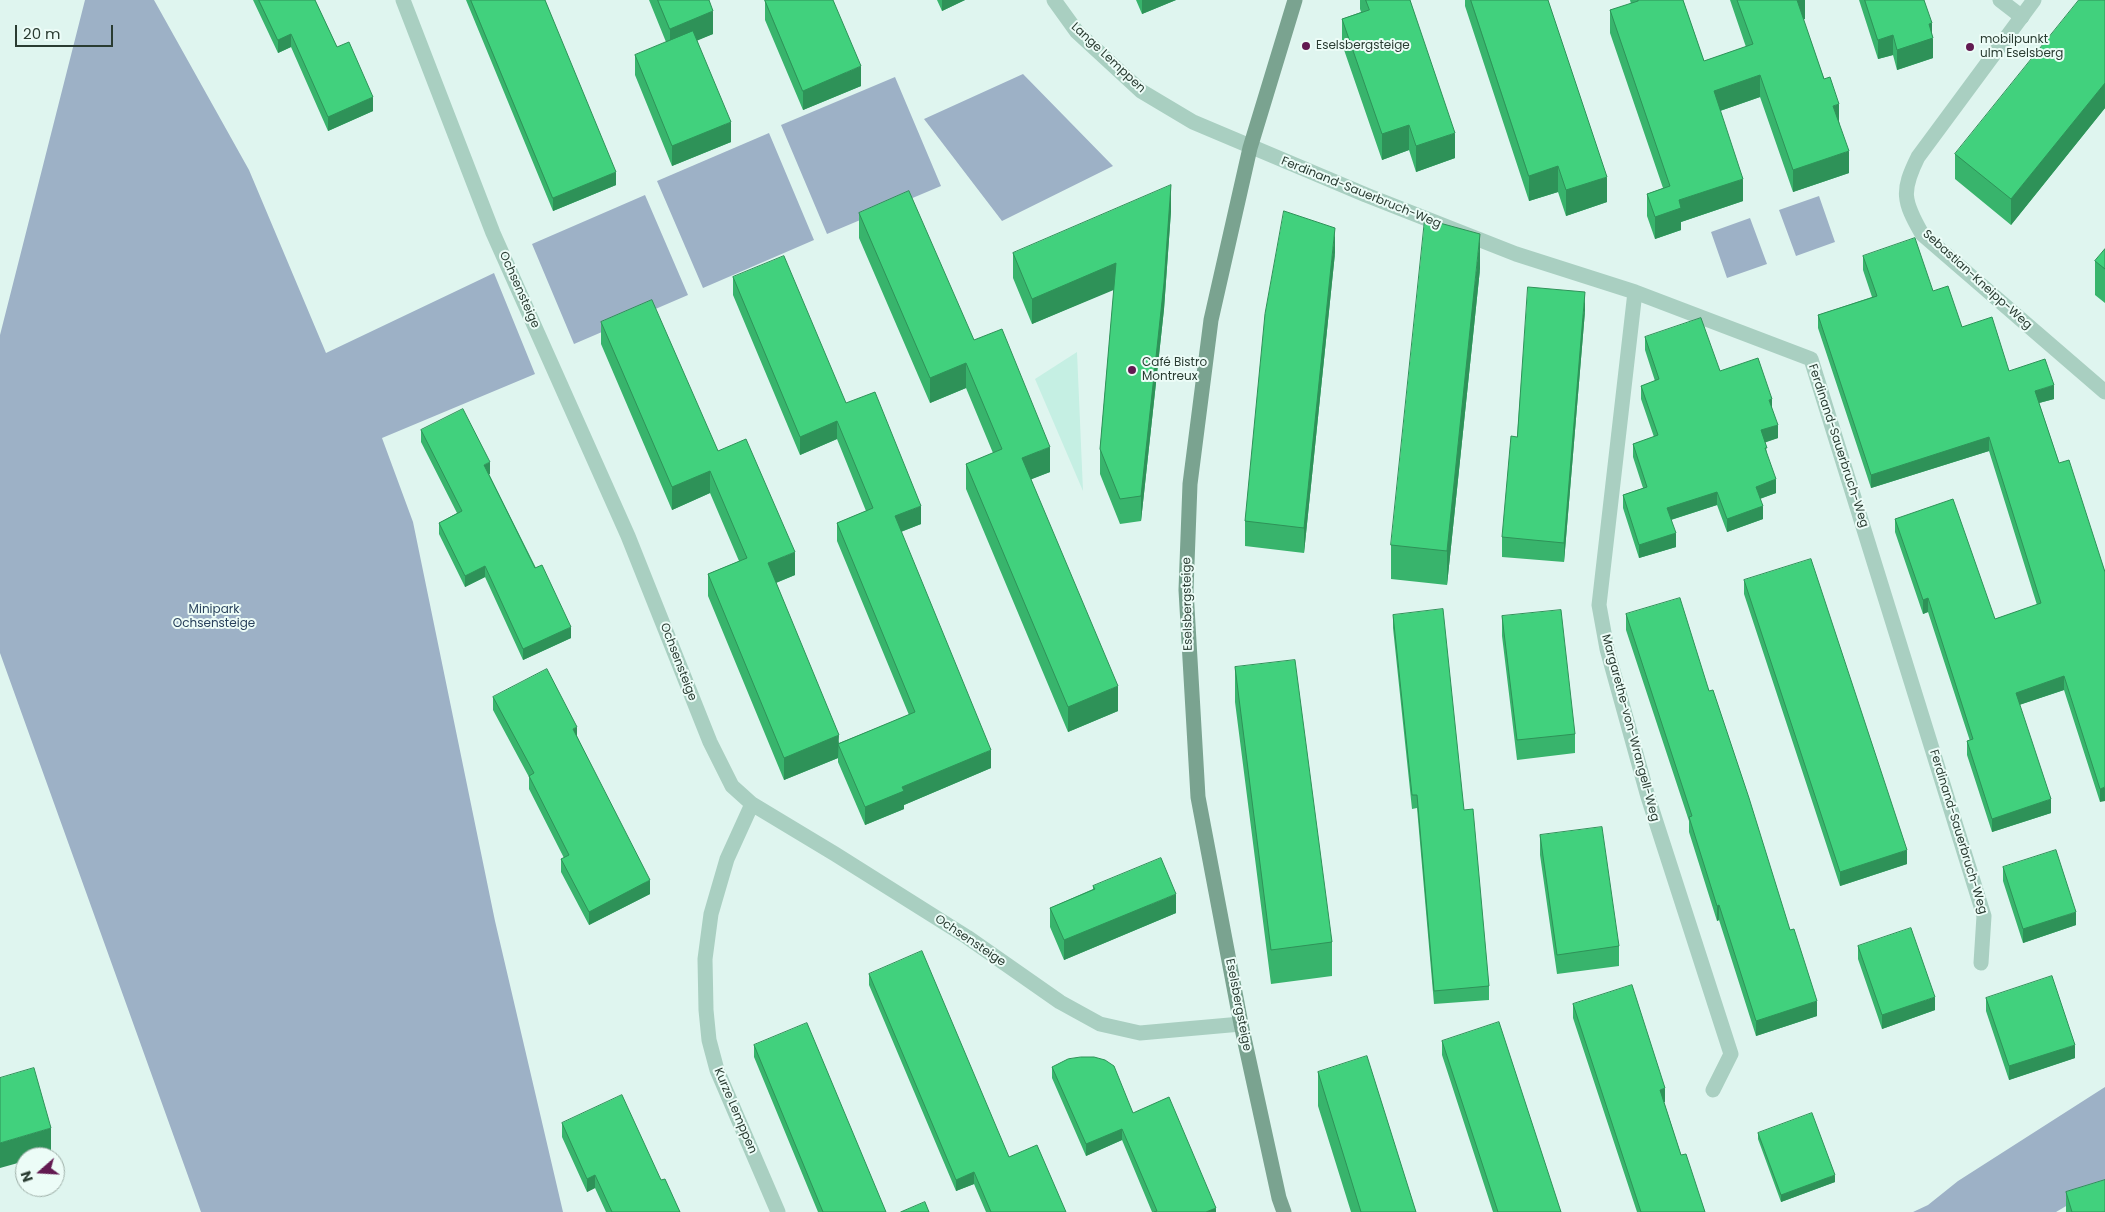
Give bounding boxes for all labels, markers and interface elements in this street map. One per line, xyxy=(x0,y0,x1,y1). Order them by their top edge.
scale bar xyxy=(18,15,115,47)
street label: Lange Lemppen xyxy=(1068,20,1148,96)
text: 20 m xyxy=(23,23,61,44)
place label: mobilpunkt ulm Eselsberg xyxy=(1980,33,2063,61)
place label: Eselsbergsteige xyxy=(1316,39,1410,53)
marker: Eselsbergsteige xyxy=(1300,40,1312,52)
marker: mobilpunkt ulm Eselsberg xyxy=(1964,41,1976,53)
street label: Ferdinand-Sauerbruch-Weg xyxy=(1279,154,1443,232)
street label: Sebastian-Kneipp-Weg xyxy=(1919,227,2035,333)
street label: Ochsensteige xyxy=(496,249,542,331)
place label: Café Bistro Montreux xyxy=(1142,356,1207,384)
street label: Ferdinand-Sauerbruch-Weg xyxy=(1805,362,1871,530)
marker: Café Bistro Montreux xyxy=(1126,364,1138,376)
street label: Eselsbergsteige xyxy=(1180,557,1196,651)
park label: Minipark Ochsensteige xyxy=(173,603,255,631)
street label: Ochsensteige xyxy=(657,621,699,703)
street label: Margarethe-von-Wrangell-Weg xyxy=(1598,633,1662,823)
street label: Ferdinand-Sauerbruch-Weg xyxy=(1926,748,1990,916)
street label: Ochsensteige xyxy=(932,912,1008,970)
street label: Eselsbergsteige xyxy=(1222,958,1254,1052)
street label: Kurze Lemppen xyxy=(710,1066,760,1156)
north arrow xyxy=(15,1147,65,1197)
text: N xyxy=(16,1168,38,1185)

